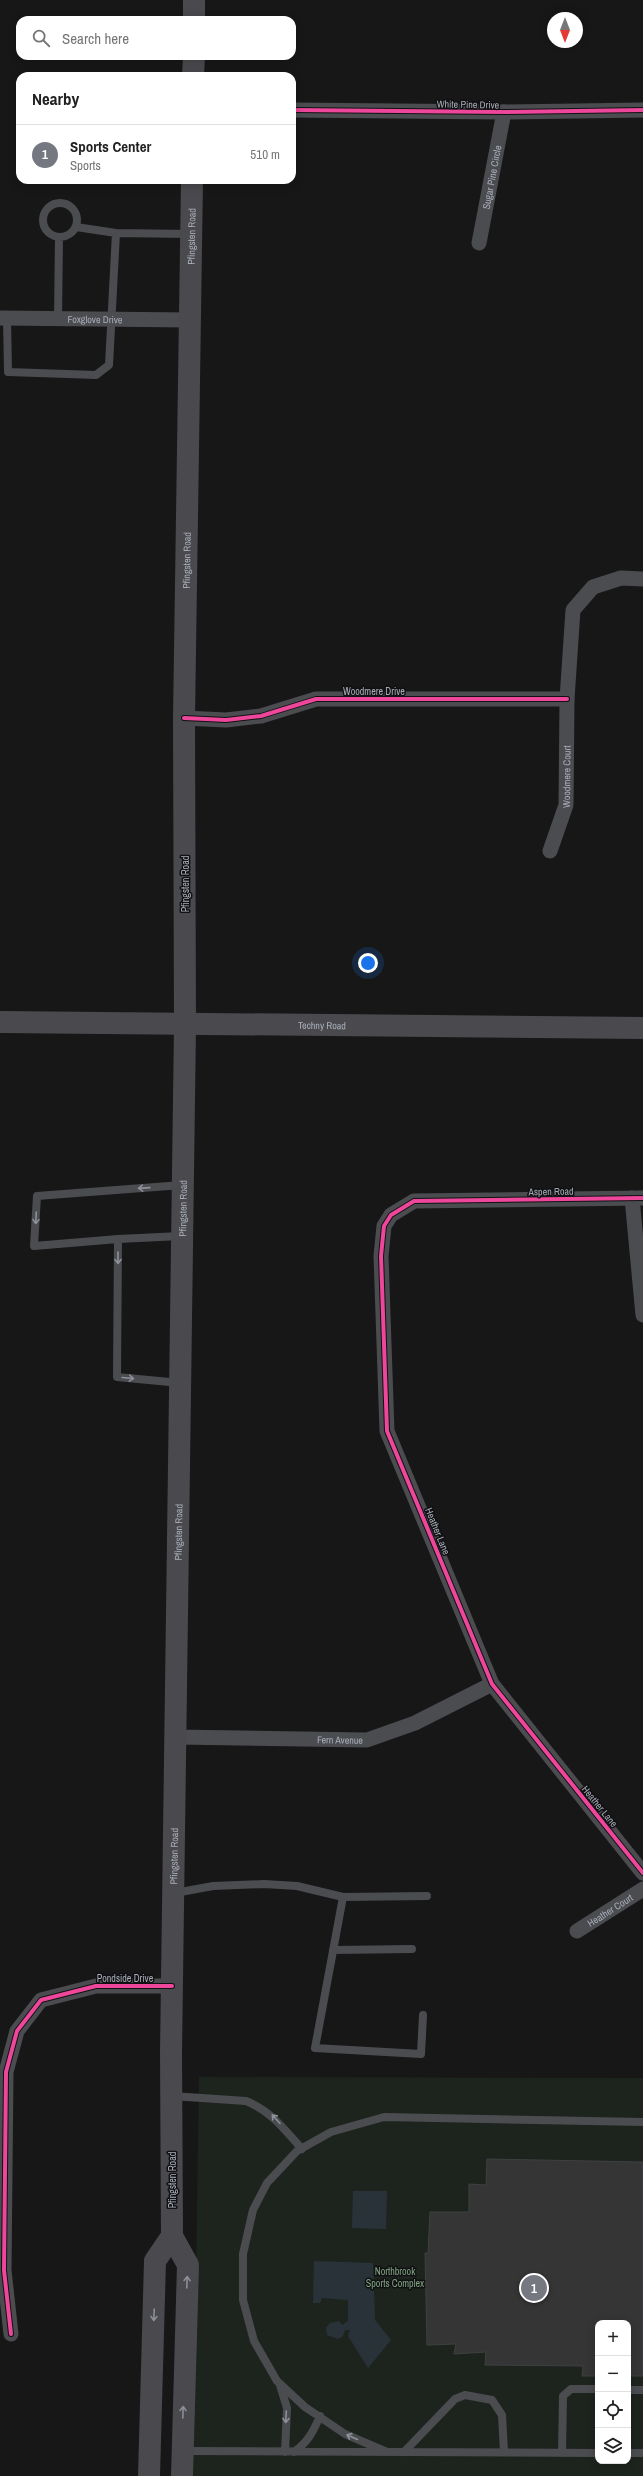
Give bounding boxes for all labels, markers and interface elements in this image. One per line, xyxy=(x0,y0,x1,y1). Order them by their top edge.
north arrow xyxy=(547,12,583,48)
search box xyxy=(16,16,296,60)
icon: search xyxy=(30,27,52,49)
text: Search here xyxy=(62,28,129,49)
text: Nearby xyxy=(32,87,79,110)
street label: White Pine Drive xyxy=(437,97,500,112)
text: Sports Center xyxy=(70,136,151,157)
street label: Sugar Pine Circle xyxy=(480,144,505,210)
text: 1 xyxy=(42,146,48,163)
text: 510 m xyxy=(250,146,280,163)
text: Sports xyxy=(70,157,101,174)
street label: Pfingsten Road xyxy=(185,208,199,265)
street label: Foxglove Drive xyxy=(68,313,123,326)
street label: Pfingsten Road xyxy=(180,532,194,589)
street label: Woodmere Drive xyxy=(343,685,405,698)
street label: Woodmere Court xyxy=(560,745,574,808)
street label: Pfingsten Road xyxy=(179,856,192,912)
your location xyxy=(358,953,378,973)
street label: Techny Road xyxy=(298,1019,346,1032)
street label: Pfingsten Road xyxy=(176,1180,190,1237)
one-way arrow xyxy=(138,1185,151,1192)
street label: Aspen Road xyxy=(527,1185,574,1198)
one-way arrow xyxy=(32,1211,39,1224)
one-way arrow xyxy=(114,1251,122,1264)
one-way arrow xyxy=(121,1375,134,1382)
street label: Pfingsten Road xyxy=(172,1504,185,1561)
street label: Heather Lane xyxy=(422,1506,453,1557)
street label: Fern Avenue xyxy=(317,1733,364,1747)
street label: Heather Lane xyxy=(579,1783,621,1830)
street label: Pfingsten Road xyxy=(167,1828,181,1885)
street label: Heather Court xyxy=(585,1891,636,1930)
street label: Pondside Drive xyxy=(97,1972,154,1985)
one-way arrow xyxy=(272,2115,281,2125)
street label: Pfingsten Road xyxy=(166,2152,179,2208)
park label: Northbrook Sports Complex xyxy=(366,2265,425,2290)
pin: 1 xyxy=(521,2273,547,2303)
one-way arrow xyxy=(184,2276,191,2289)
one-way arrow xyxy=(150,2308,157,2321)
map controls xyxy=(595,2320,631,2464)
button: + xyxy=(595,2320,631,2356)
button: − xyxy=(595,2356,631,2392)
button: locate xyxy=(595,2392,631,2428)
one-way arrow xyxy=(179,2406,187,2419)
one-way arrow xyxy=(283,2410,290,2423)
button: layers xyxy=(595,2428,631,2464)
one-way arrow xyxy=(346,2433,358,2440)

